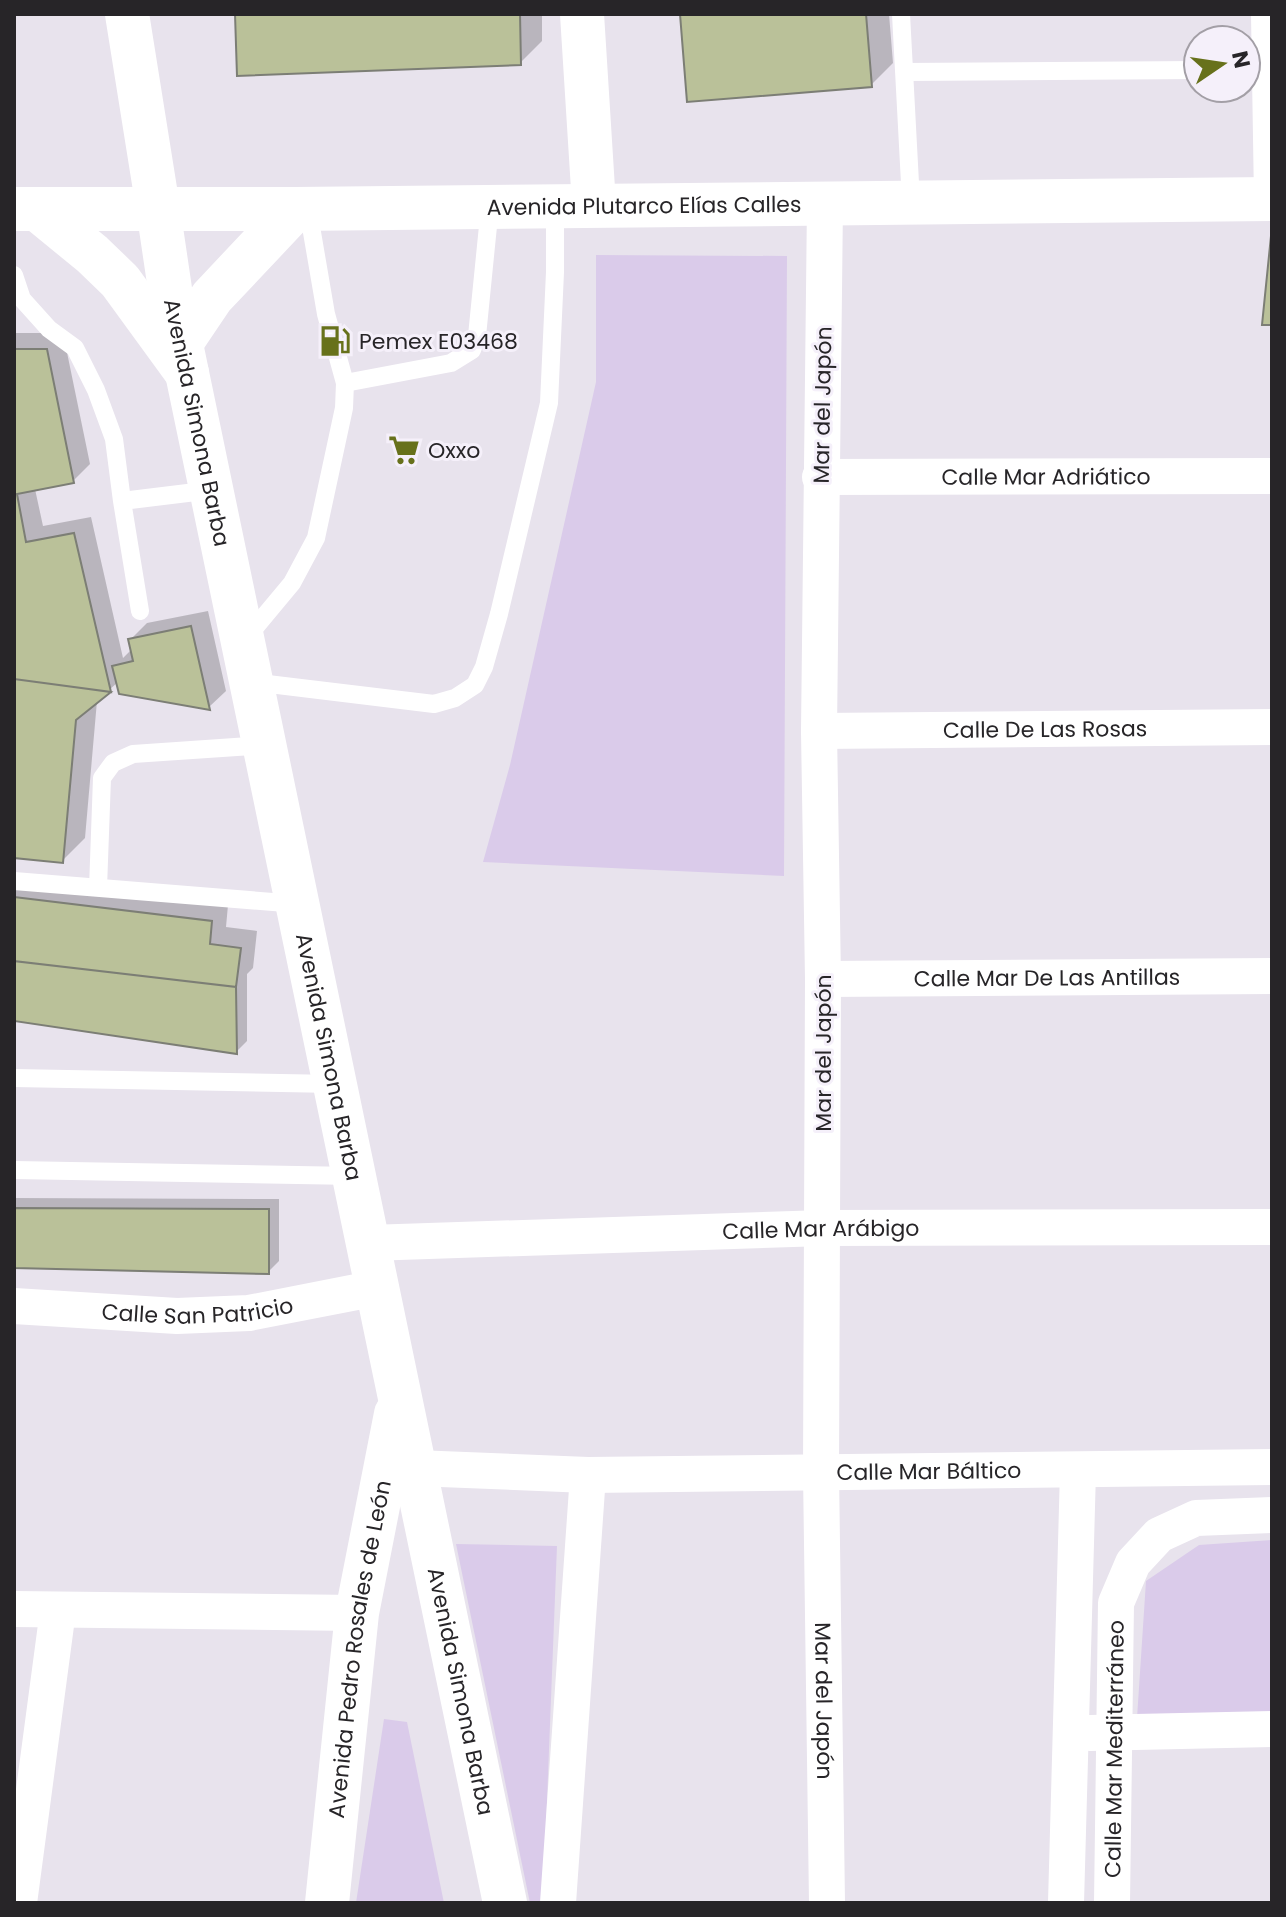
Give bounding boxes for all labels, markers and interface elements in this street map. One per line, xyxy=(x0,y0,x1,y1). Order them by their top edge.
north arrow xyxy=(1182,24,1262,104)
text: N xyxy=(1224,48,1258,71)
street label: Avenida Plutarco Elías Calles xyxy=(486,189,802,223)
street label: Avenida Simona Barba xyxy=(156,296,238,549)
fuel station icon: Pemex E03468 xyxy=(318,324,352,358)
place label: Pemex E03468 xyxy=(359,326,518,357)
street label: Mar del Japón xyxy=(806,326,839,484)
supermarket icon: Oxxo xyxy=(387,433,421,467)
place label: Oxxo xyxy=(428,435,480,466)
street label: Calle Mar Adriático xyxy=(941,461,1151,493)
street label: Calle De Las Rosas xyxy=(943,713,1147,746)
street label: Avenida Simona Barba xyxy=(288,930,369,1184)
street label: Calle Mar De Las Antillas xyxy=(914,962,1180,994)
street label: Mar del Japón xyxy=(808,974,839,1132)
street label: Calle Mar Arábigo xyxy=(722,1213,919,1247)
street label: Calle San Patricio xyxy=(101,1290,296,1332)
street label: Calle Mar Báltico xyxy=(836,1455,1021,1488)
street label: Avenida Pedro Rosales de León xyxy=(321,1477,399,1820)
street label: Avenida Simona Barba xyxy=(420,1565,501,1818)
street label: Calle Mar Mediterráneo xyxy=(1097,1620,1132,1878)
street label: Mar del Japón xyxy=(807,1622,840,1780)

